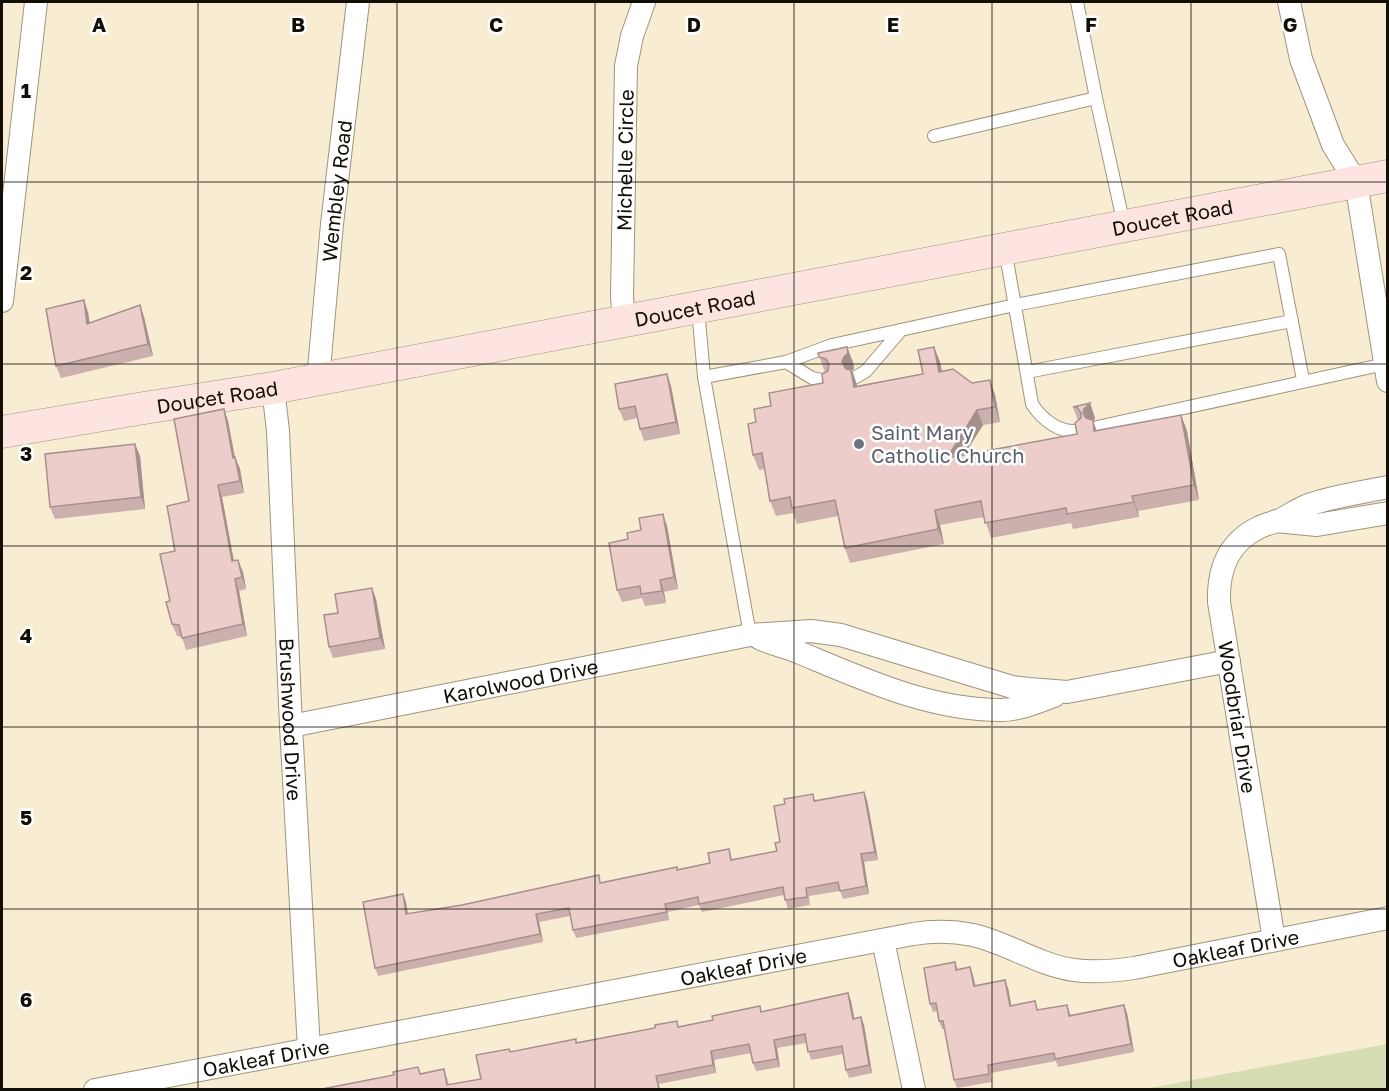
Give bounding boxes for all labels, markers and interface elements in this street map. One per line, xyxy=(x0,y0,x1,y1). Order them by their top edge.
text: A xyxy=(92,12,106,36)
text: B xyxy=(291,12,305,36)
text: C xyxy=(489,12,503,36)
text: D xyxy=(687,12,701,36)
text: E xyxy=(887,12,899,36)
text: F xyxy=(1085,12,1097,36)
text: G xyxy=(1283,12,1297,36)
text: 1 xyxy=(21,78,31,102)
street label: Michelle Circle xyxy=(611,89,638,231)
street label: Wembley Road xyxy=(317,119,356,263)
street label: Doucet Road xyxy=(1110,194,1235,240)
text: 2 xyxy=(20,260,32,284)
street label: Doucet Road xyxy=(632,285,757,331)
street label: Doucet Road xyxy=(155,375,280,418)
place label: Saint Mary Catholic Church xyxy=(871,420,1024,467)
marker: Saint Mary Catholic Church xyxy=(852,437,866,451)
text: 3 xyxy=(20,441,32,465)
text: 4 xyxy=(20,623,32,647)
street label: Brushwood Drive xyxy=(275,637,307,801)
street label: Woodbriar Drive xyxy=(1214,639,1262,795)
street label: Karolwood Drive xyxy=(441,653,600,708)
text: 5 xyxy=(20,805,32,829)
street label: Oakleaf Drive xyxy=(1170,924,1301,972)
street label: Oakleaf Drive xyxy=(678,943,809,990)
text: 6 xyxy=(20,987,32,1011)
street label: Oakleaf Drive xyxy=(201,1034,331,1081)

